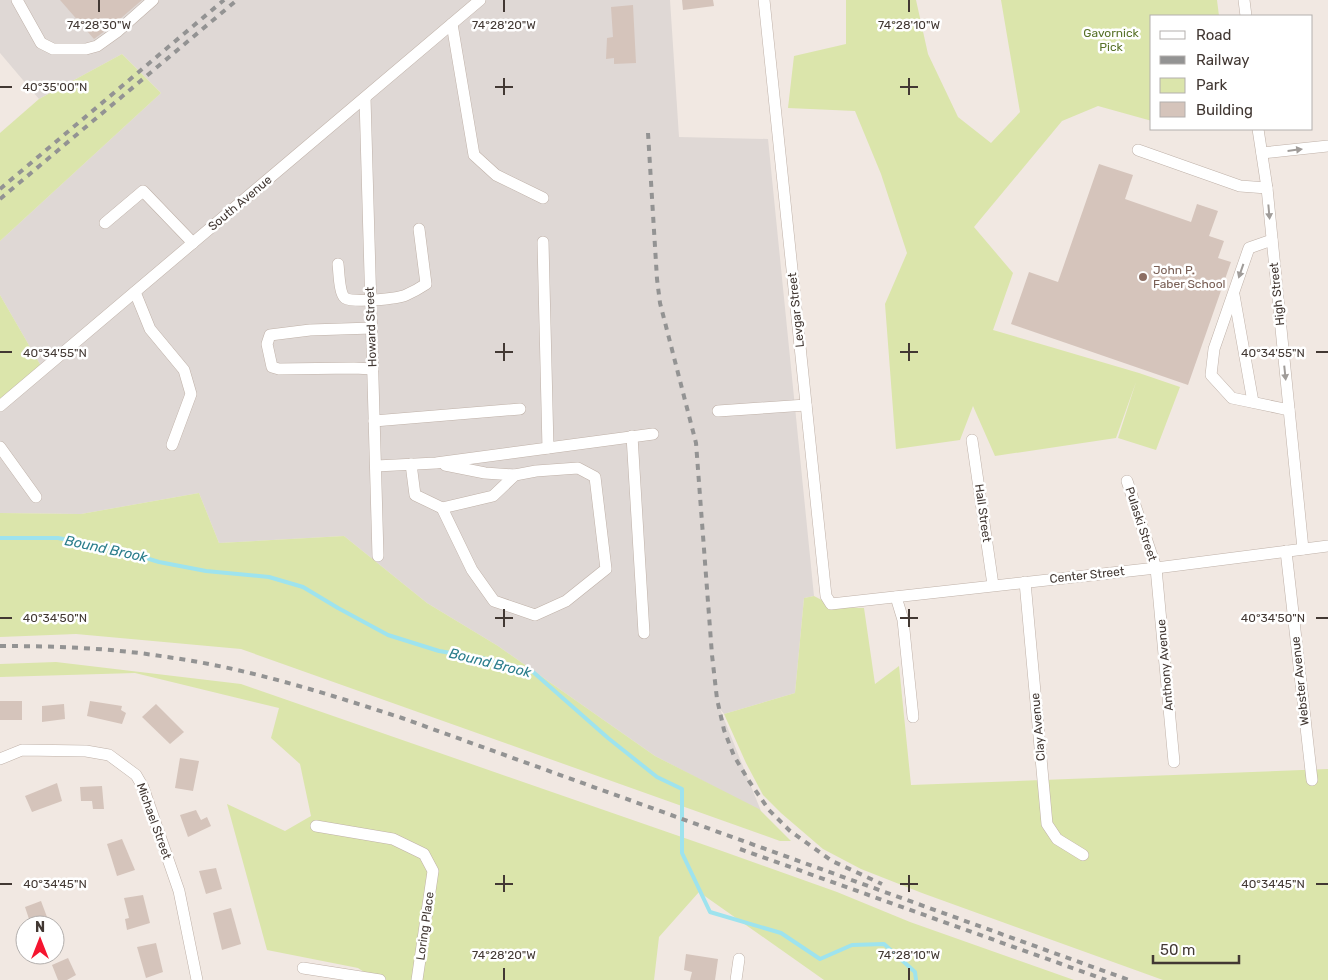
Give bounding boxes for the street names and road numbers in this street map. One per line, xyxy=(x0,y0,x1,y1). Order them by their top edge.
street label: South Avenue xyxy=(206,172,275,234)
street label: High Street xyxy=(1267,261,1287,326)
street label: Levgar Street xyxy=(785,272,807,348)
street label: Howard Street xyxy=(363,286,379,368)
street label: Hall Street xyxy=(972,483,994,543)
street label: Pulaski Street xyxy=(1122,485,1160,563)
street label: Center Street xyxy=(1049,564,1125,586)
street label: Anthony Avenue xyxy=(1154,618,1176,712)
street label: Webster Avenue xyxy=(1288,635,1312,726)
street label: Clay Avenue xyxy=(1028,692,1048,762)
street label: Michael Street xyxy=(134,781,174,861)
street label: Loring Place xyxy=(413,891,437,961)

